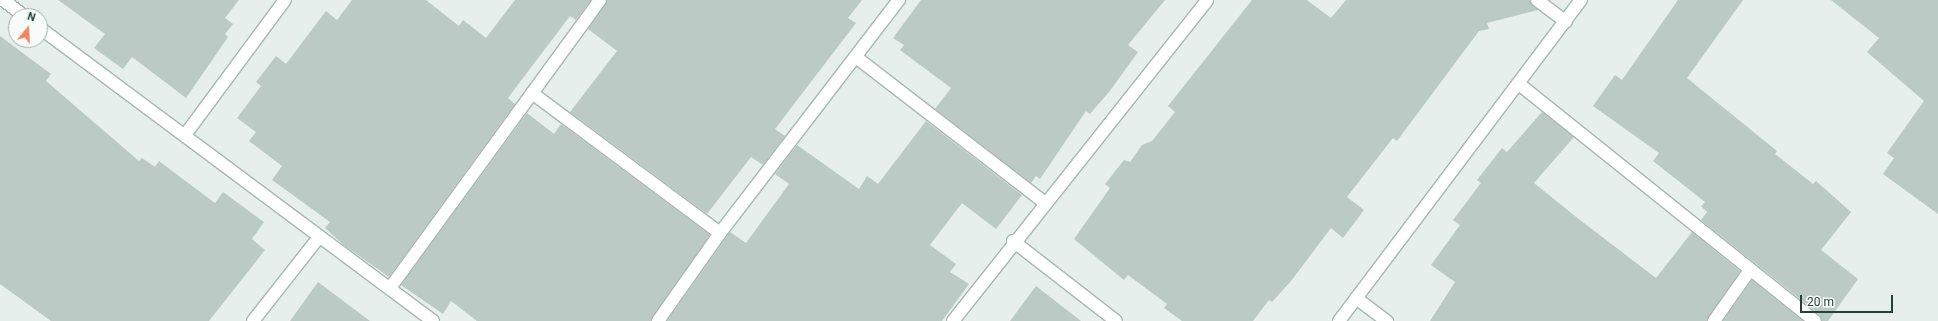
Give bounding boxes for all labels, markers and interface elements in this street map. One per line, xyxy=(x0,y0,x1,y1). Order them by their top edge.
north arrow xyxy=(8,8,48,48)
text: N xyxy=(26,10,37,24)
scale bar xyxy=(1802,287,1895,313)
text: 20 m xyxy=(1807,295,1834,309)

